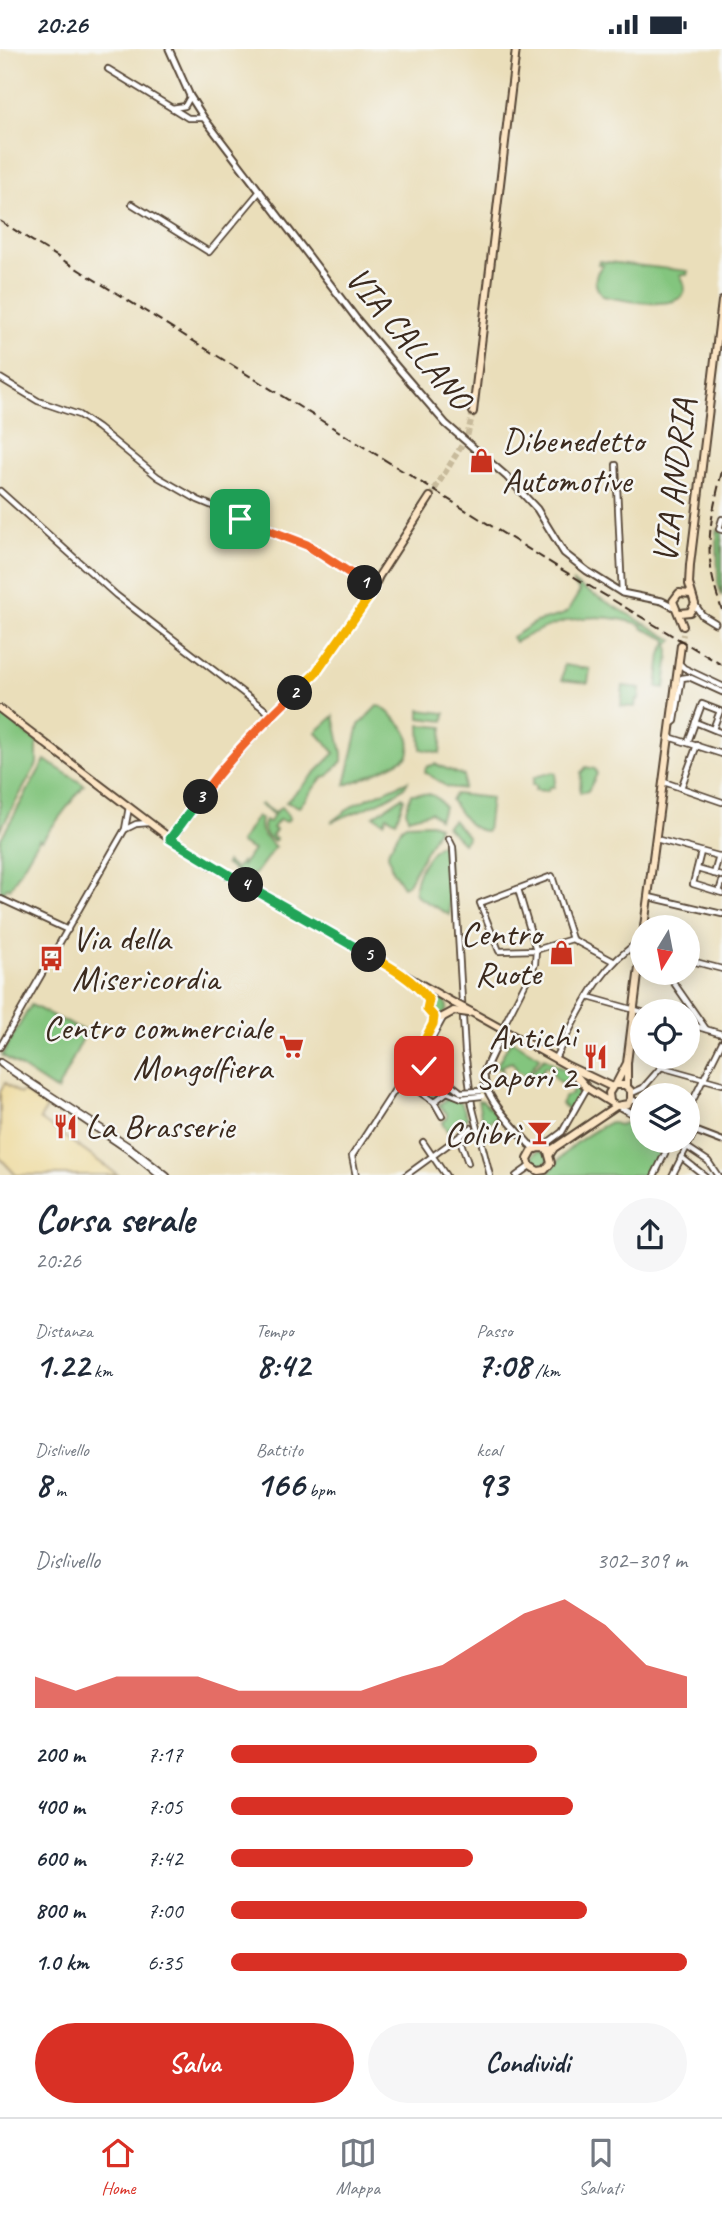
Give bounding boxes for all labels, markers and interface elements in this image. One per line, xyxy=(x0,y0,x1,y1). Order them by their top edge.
text: 20:26 xyxy=(35,8,88,41)
street label: VIA CALLANO xyxy=(336,257,484,422)
street label: VIA ANDRIA xyxy=(642,395,707,565)
place label: Dibenedetto Automotive xyxy=(502,418,647,503)
shop icon: Dibenedetto Automotive xyxy=(468,446,496,474)
pin xyxy=(210,489,270,549)
icon: arrive xyxy=(221,500,259,538)
pin: 1 xyxy=(348,565,382,601)
text: 1 xyxy=(360,570,369,594)
pin: 2 xyxy=(278,675,312,711)
text: 2 xyxy=(290,680,299,704)
pin: 3 xyxy=(184,779,218,815)
text: 3 xyxy=(196,784,205,808)
pin: 4 xyxy=(229,867,264,903)
text: 4 xyxy=(241,872,250,896)
place label: Centro Ruote xyxy=(461,911,545,996)
north arrow xyxy=(630,915,700,985)
map controls xyxy=(630,915,700,1153)
place label: Via della Misericordia xyxy=(72,916,222,1001)
pin: 5 xyxy=(352,937,386,972)
shop icon: Centro Ruote xyxy=(547,939,575,967)
text: 5 xyxy=(364,942,373,966)
bus stop icon: Via della Misericordia xyxy=(38,944,66,972)
button: locate xyxy=(630,999,700,1069)
place label: Centro commerciale Mongolfiera xyxy=(43,1005,275,1090)
place label: Antichi Sapori 2 xyxy=(475,1014,580,1099)
supermarket icon: Centro commerciale Mongolfiera xyxy=(278,1033,306,1061)
pin xyxy=(394,1036,454,1096)
restaurant icon: Antichi Sapori 2 xyxy=(582,1042,610,1070)
icon: check xyxy=(405,1047,443,1085)
button: layers xyxy=(630,1083,700,1153)
place label: La Brasserie xyxy=(85,1104,237,1149)
place label: Colibrì xyxy=(444,1111,523,1156)
restaurant icon: La Brasserie xyxy=(51,1112,79,1140)
bar icon: Colibrì xyxy=(526,1119,554,1147)
text: Corsa serale xyxy=(35,1196,195,1243)
button: share xyxy=(613,1198,687,1272)
text: 20:26 xyxy=(35,1246,81,1275)
text: Distanza xyxy=(35,1319,93,1343)
text: Tempo xyxy=(256,1319,293,1343)
text: Passo xyxy=(476,1319,512,1343)
text: 1.22 xyxy=(35,1343,89,1388)
text: 8:42 xyxy=(256,1343,310,1388)
text: 7:08 xyxy=(476,1343,530,1388)
text: km xyxy=(89,1359,112,1383)
text: /km xyxy=(530,1359,560,1383)
text: Dislivello xyxy=(35,1438,89,1462)
text: Battito xyxy=(256,1438,303,1462)
text: kcal xyxy=(476,1438,501,1462)
text: 8 xyxy=(35,1462,51,1507)
text: 166 xyxy=(256,1462,304,1507)
text: 93 xyxy=(476,1462,507,1507)
text: m xyxy=(51,1478,66,1502)
text: bpm xyxy=(304,1478,335,1502)
text: Dislivello xyxy=(35,1546,100,1575)
text: 302–309 m xyxy=(596,1546,687,1575)
text: 200 m xyxy=(35,1740,85,1769)
text: 7:17 xyxy=(147,1740,183,1769)
text: 400 m xyxy=(35,1792,85,1821)
text: 7:05 xyxy=(147,1792,183,1821)
text: 600 m xyxy=(35,1844,85,1873)
text: 7:42 xyxy=(147,1844,183,1873)
text: 800 m xyxy=(35,1896,85,1925)
text: 7:00 xyxy=(147,1896,183,1925)
text: 1.0 km xyxy=(35,1948,89,1977)
text: 6:35 xyxy=(147,1948,183,1977)
button: Salva xyxy=(35,2023,354,2103)
button: Condividi xyxy=(368,2023,687,2103)
tab: Home xyxy=(99,2134,137,2200)
tab: Mappa xyxy=(336,2134,380,2200)
tab: Salvati xyxy=(578,2134,623,2200)

